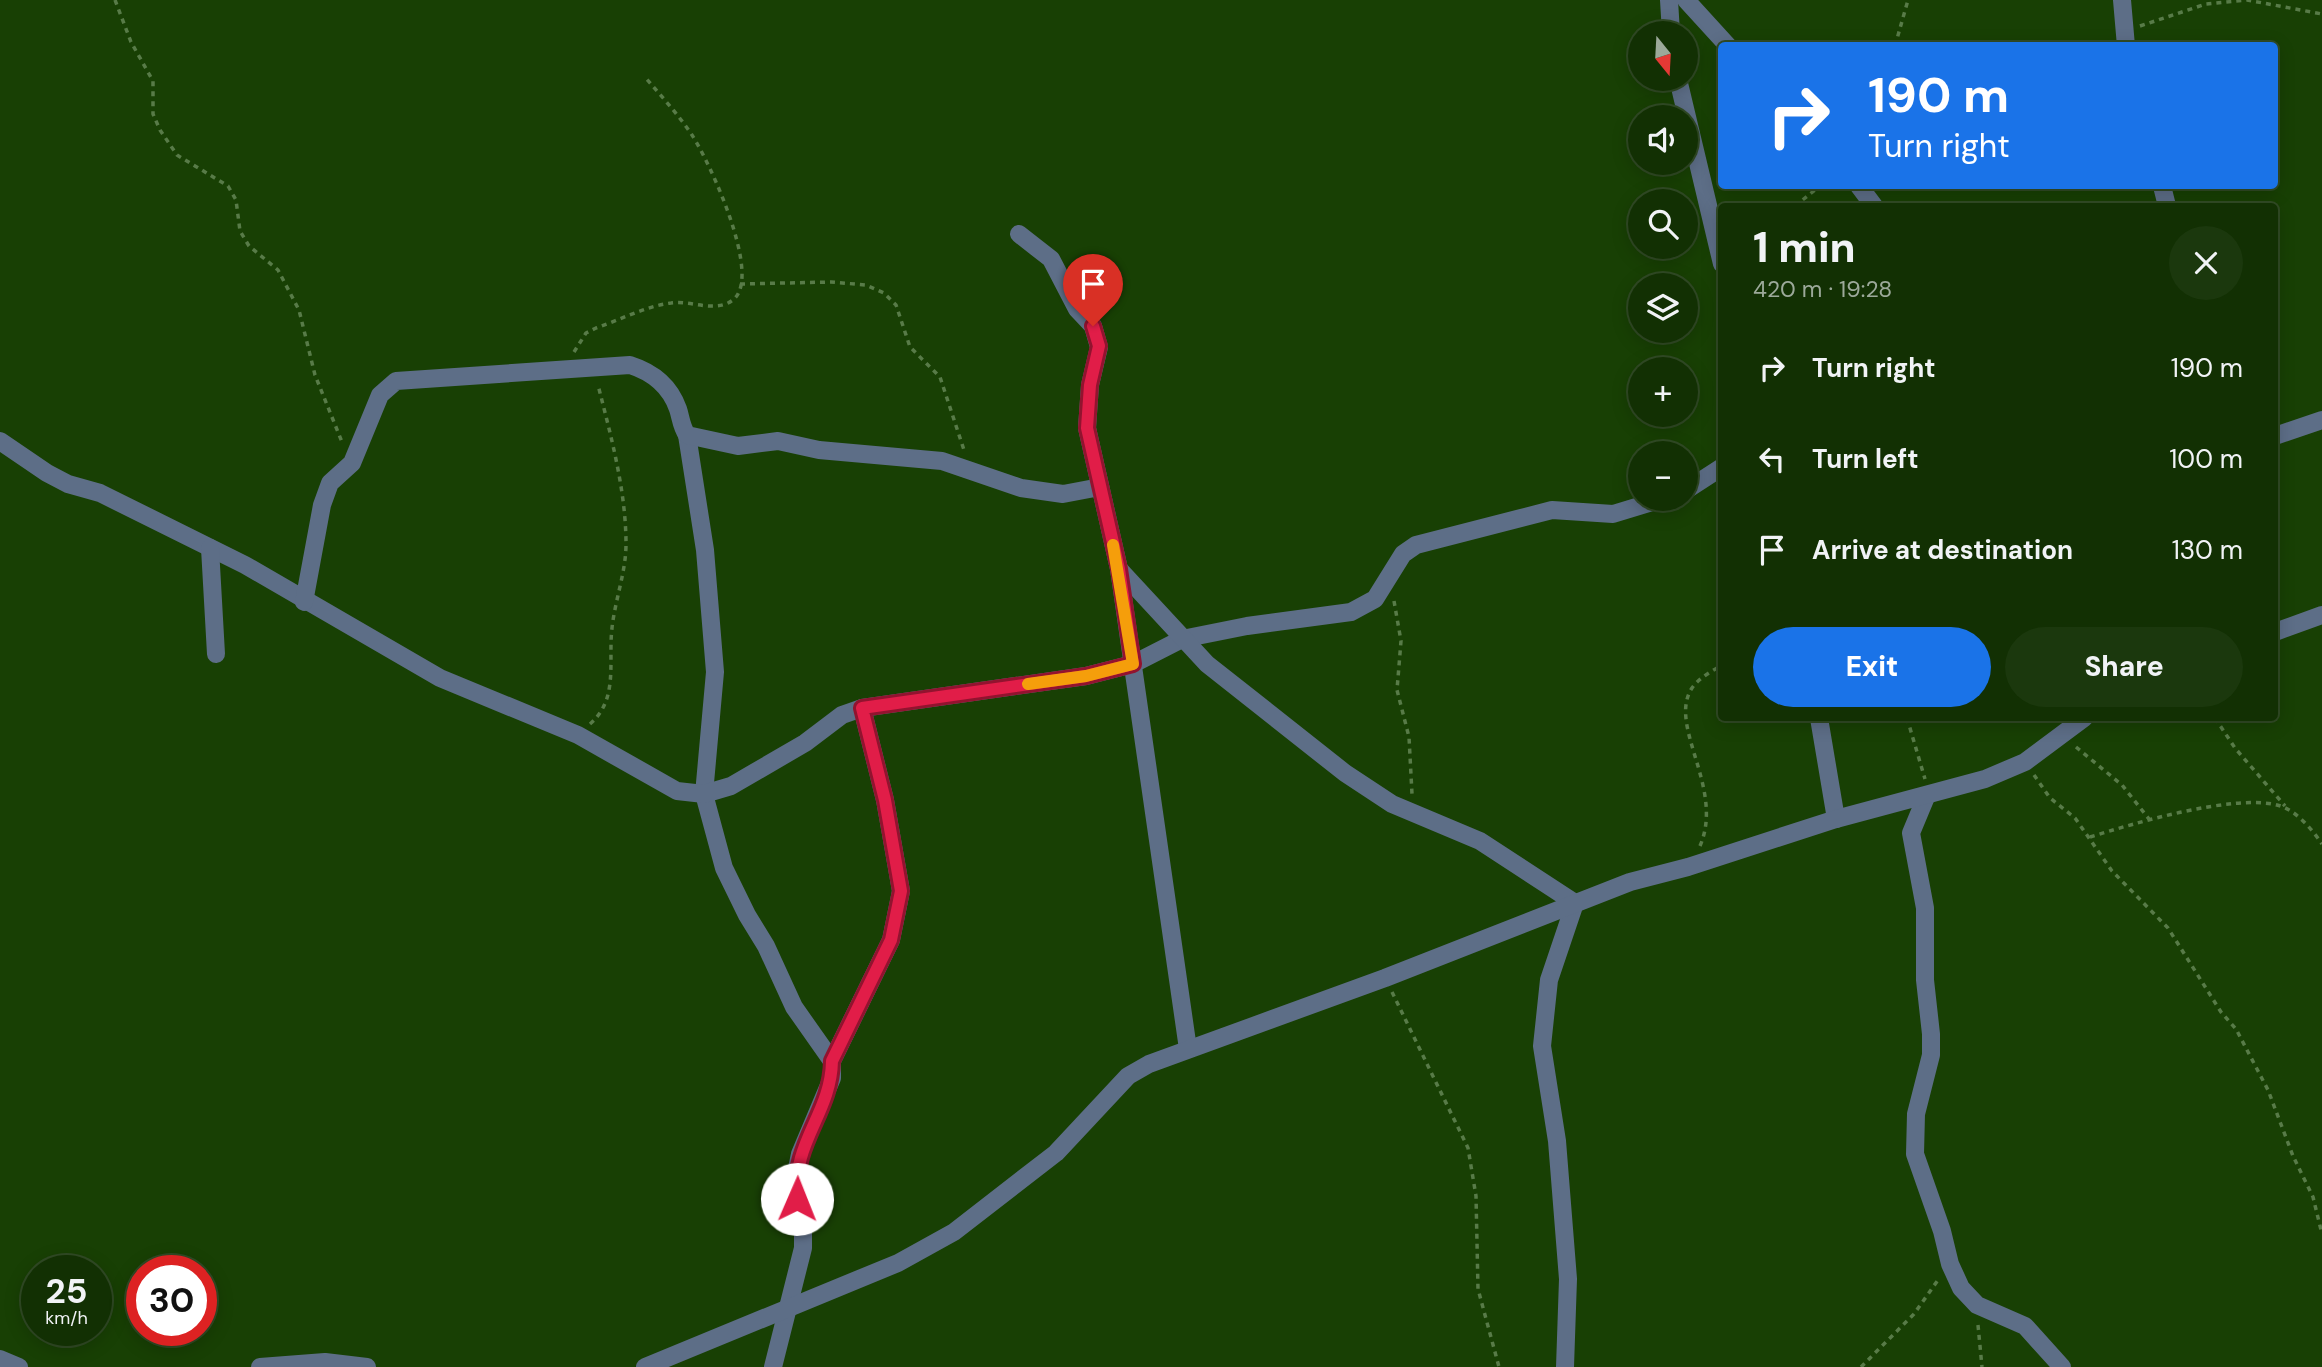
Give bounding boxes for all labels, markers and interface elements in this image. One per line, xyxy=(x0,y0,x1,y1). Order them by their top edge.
north arrow xyxy=(1628,21,1698,91)
map controls xyxy=(1628,21,1698,511)
text: 190 m xyxy=(1868,63,2009,127)
icon: right xyxy=(1753,70,1844,161)
button: sound xyxy=(1628,105,1698,175)
text: Turn right xyxy=(1868,125,2010,167)
button: search xyxy=(1628,189,1698,259)
text: 1 min xyxy=(1753,220,1856,275)
button: close xyxy=(2169,226,2243,300)
pin xyxy=(1063,254,1123,326)
icon: arrive xyxy=(1074,265,1112,303)
button: layers xyxy=(1628,273,1698,343)
text: 420 m · 19:28 xyxy=(1753,274,1892,304)
icon: right xyxy=(1753,349,1791,387)
text: Turn right xyxy=(1812,351,1936,385)
text: 190 m xyxy=(2171,351,2243,385)
button: + xyxy=(1628,357,1698,427)
icon: left xyxy=(1753,440,1791,478)
button: − xyxy=(1628,441,1698,511)
text: Turn left xyxy=(1812,442,1919,476)
text: 100 m xyxy=(2169,442,2243,476)
icon: arrive xyxy=(1753,531,1791,569)
text: Arrive at destination xyxy=(1812,533,2073,567)
text: 130 m xyxy=(2172,533,2243,567)
button: Exit xyxy=(1753,627,1991,707)
button: Share xyxy=(2005,627,2243,707)
position arrow xyxy=(760,1162,834,1236)
speed limit sign: 30 xyxy=(126,1255,217,1346)
text: 25 xyxy=(46,1268,87,1314)
text: km/h xyxy=(45,1306,88,1330)

